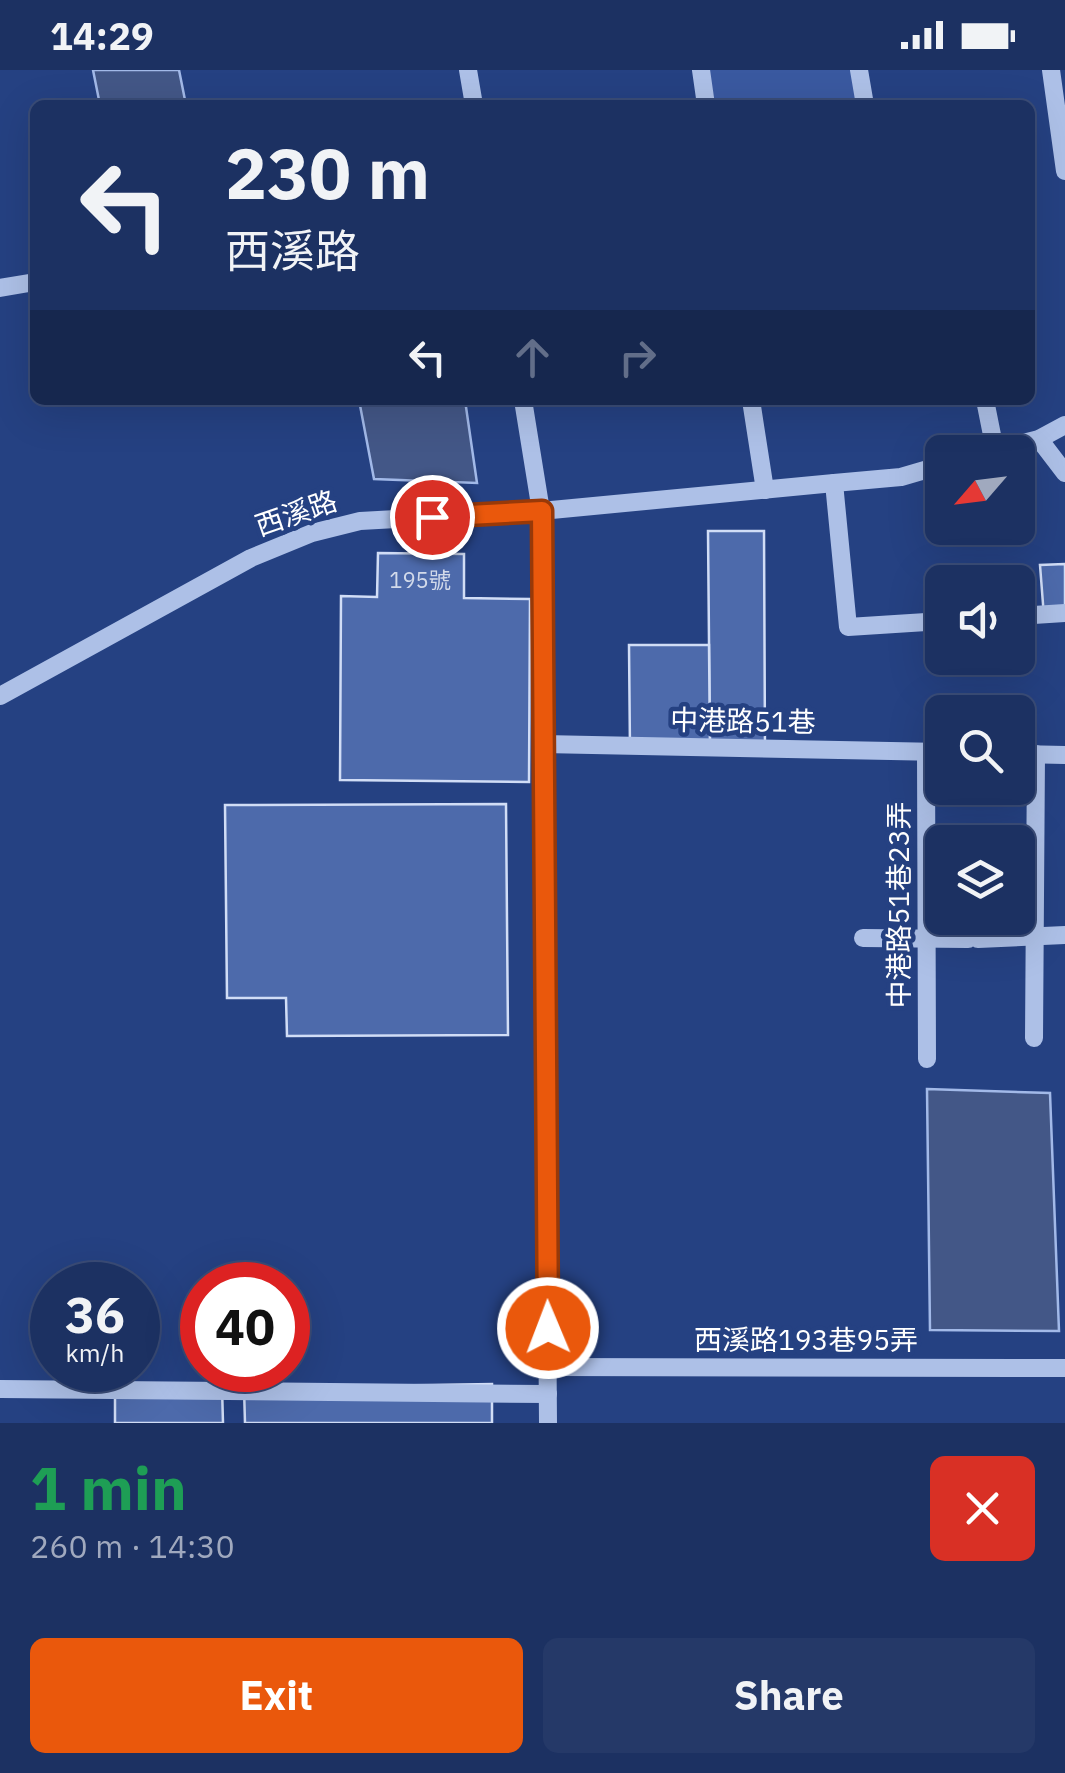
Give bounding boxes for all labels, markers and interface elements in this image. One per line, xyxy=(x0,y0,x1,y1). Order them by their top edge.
text: 14:29 xyxy=(50,11,154,60)
text: 230 m xyxy=(225,127,430,218)
icon: left xyxy=(60,140,190,270)
text: 西溪路 xyxy=(225,221,360,279)
icon: left xyxy=(400,330,455,385)
icon: ahead xyxy=(505,330,560,385)
icon: right xyxy=(610,330,665,385)
north arrow xyxy=(925,435,1035,545)
map controls xyxy=(925,435,1035,935)
pin xyxy=(390,475,475,560)
street label: 西溪路 xyxy=(250,481,342,544)
icon: arrive xyxy=(405,490,460,545)
house number: 195號 xyxy=(389,565,451,594)
button: sound xyxy=(925,565,1035,675)
button: search xyxy=(925,695,1035,805)
street label: 中港路51巷 xyxy=(670,701,816,740)
street label: 中港路51巷23弄 xyxy=(880,801,917,1009)
button: layers xyxy=(925,825,1035,935)
speed limit sign: 40 xyxy=(180,1262,310,1392)
position arrow xyxy=(496,1276,600,1380)
text: 36 xyxy=(65,1282,125,1347)
street label: 西溪路193巷95弄 xyxy=(694,1321,918,1358)
text: km/h xyxy=(66,1336,124,1369)
text: 1 min xyxy=(30,1448,187,1527)
button: close xyxy=(930,1456,1035,1561)
text: 260 m · 14:30 xyxy=(30,1525,235,1567)
button: Exit xyxy=(30,1638,523,1753)
button: Share xyxy=(543,1638,1035,1753)

